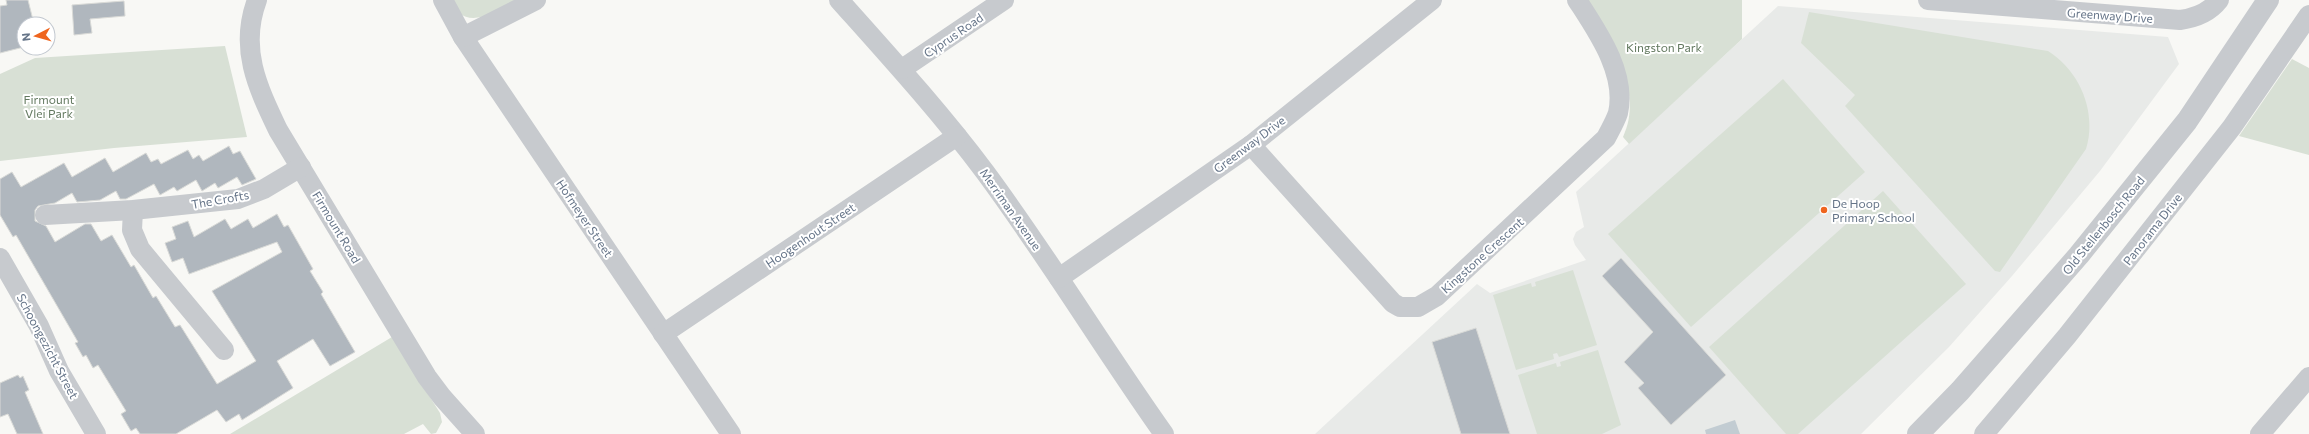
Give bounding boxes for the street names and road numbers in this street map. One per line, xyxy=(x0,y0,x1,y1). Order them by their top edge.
street label: Greenway Drive xyxy=(2067,5,2153,25)
street label: Cyprus Road xyxy=(921,10,985,60)
street label: Greenway Drive xyxy=(1210,113,1288,175)
street label: Merriman Avenue xyxy=(978,166,1044,252)
street label: Old Stellenbosch Road xyxy=(2059,173,2147,277)
street label: Hofmeyer Street xyxy=(554,176,616,260)
street label: The Crofts xyxy=(190,187,250,211)
street label: Firmount Road xyxy=(310,189,364,265)
street label: Panorama Drive xyxy=(2120,190,2184,268)
street label: Hoogenhout Street xyxy=(763,200,857,270)
street label: Kingstone Crescent xyxy=(1438,214,1526,296)
street label: Schoongezicht Street xyxy=(14,291,82,401)

